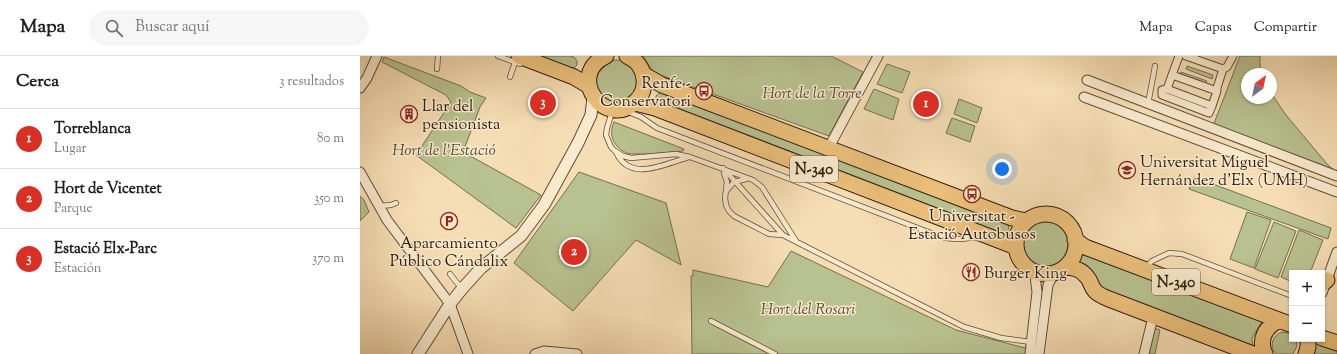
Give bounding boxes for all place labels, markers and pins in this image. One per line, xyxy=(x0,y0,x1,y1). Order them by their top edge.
place label: Renfe - Conservatori xyxy=(600,73,691,114)
bus stop icon: Renfe - Conservatori xyxy=(694,81,714,101)
pin: 3 xyxy=(530,88,556,118)
pin: 1 xyxy=(913,89,939,119)
place label: Llar del pensionista xyxy=(422,96,501,137)
building icon: Llar del pensionista xyxy=(399,104,419,124)
place label: Universitat Miguel Hernández d'Elx (UMH) xyxy=(1140,152,1308,193)
school or university icon: Universitat Miguel Hernández d'Elx (UMH) xyxy=(1117,160,1137,180)
bus stop icon: Universitat - Estació Autobusos xyxy=(962,184,982,204)
place label: Universitat - Estació Autobusos xyxy=(908,206,1036,247)
parking icon: Aparcamiento Público Cándalix xyxy=(439,211,459,231)
place label: Aparcamiento Público Cándalix xyxy=(390,233,508,274)
pin: 2 xyxy=(561,237,587,267)
restaurant icon: Burger King xyxy=(961,262,981,282)
place label: Burger King xyxy=(984,263,1067,286)

